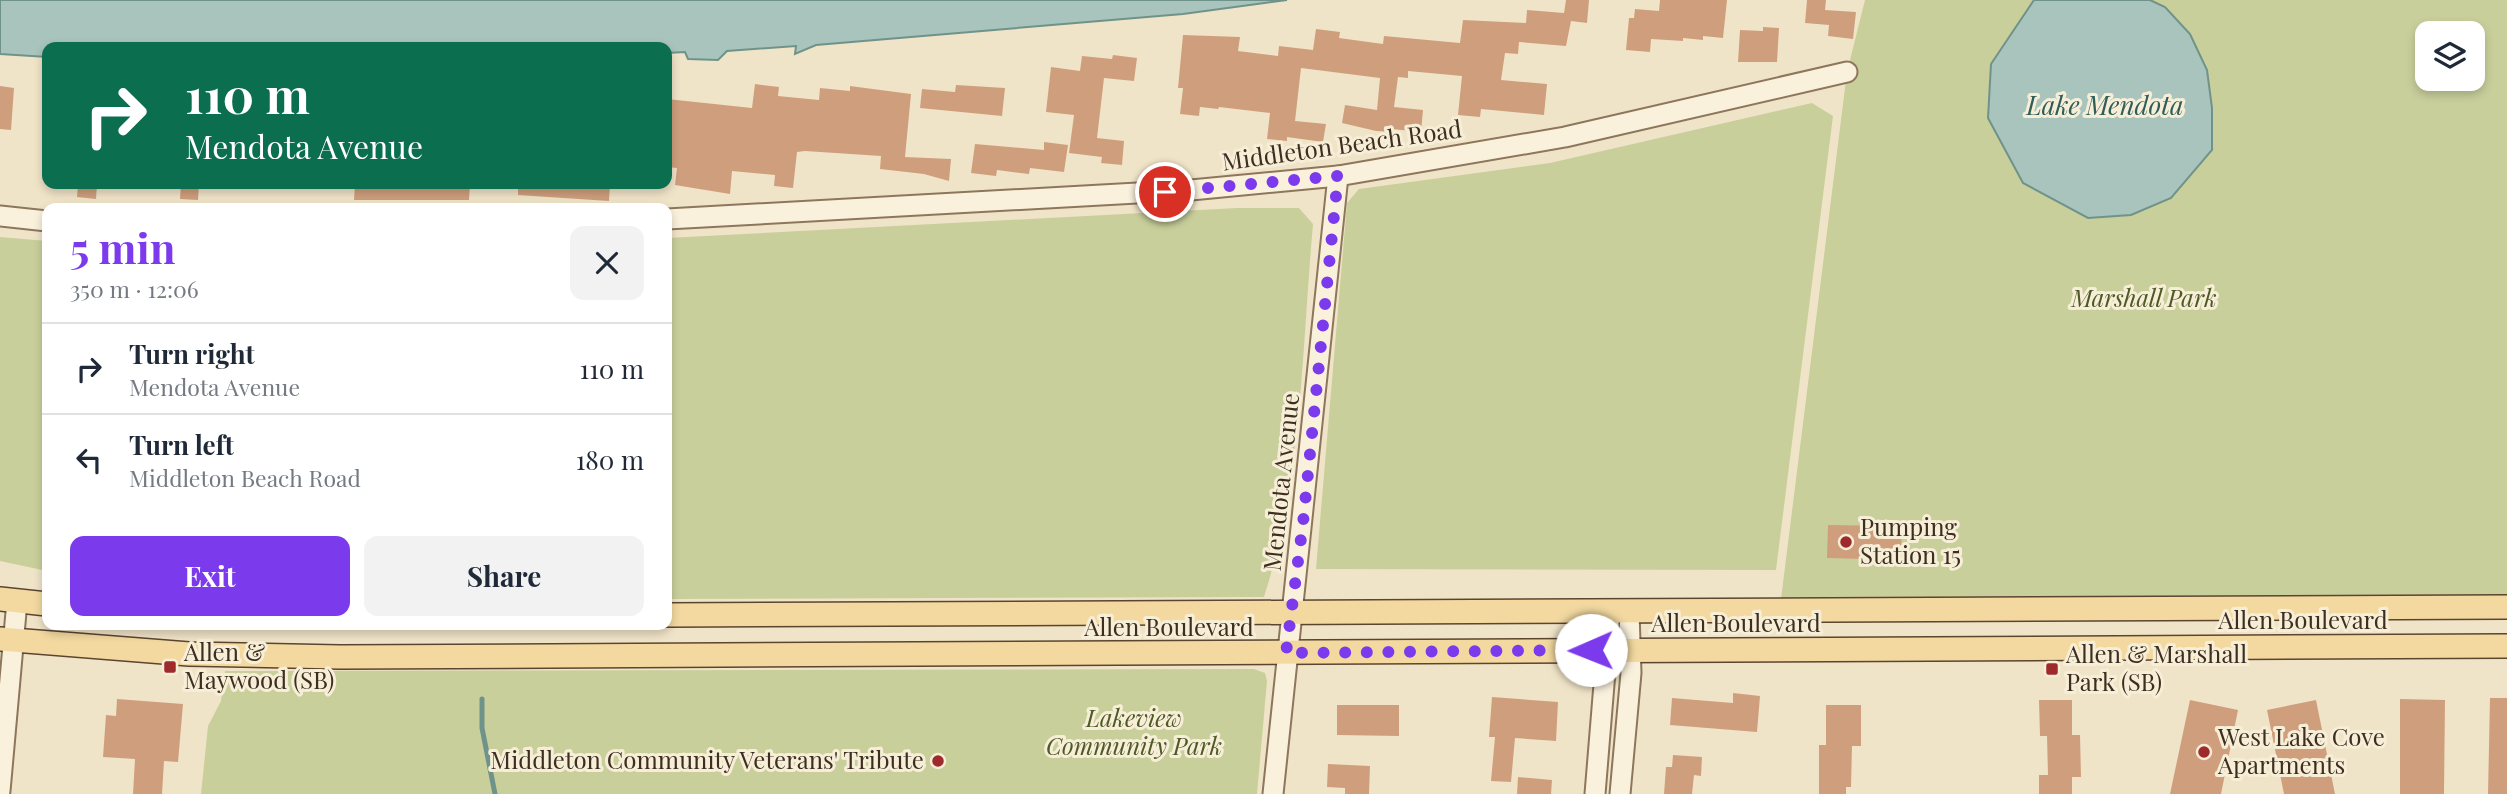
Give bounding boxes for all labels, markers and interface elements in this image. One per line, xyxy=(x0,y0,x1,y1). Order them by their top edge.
map controls xyxy=(2415,21,2485,91)
button: layers xyxy=(2415,21,2485,91)
text: 110 m xyxy=(185,61,310,126)
icon: right xyxy=(70,70,161,161)
water label: Lake Mendota xyxy=(2025,87,2184,122)
street label: Middleton Beach Road xyxy=(1220,111,1464,177)
text: Mendota Avenue xyxy=(185,124,423,167)
pin xyxy=(1135,162,1195,222)
icon: arrive xyxy=(1146,173,1184,211)
text: 5 min xyxy=(70,219,175,275)
button: close xyxy=(570,226,644,300)
text: 350 m · 12:06 xyxy=(70,273,199,304)
park label: Marshall Park xyxy=(2070,281,2217,313)
text: Turn right xyxy=(129,336,255,371)
icon: right xyxy=(70,350,108,388)
text: 110 m xyxy=(580,351,644,386)
text: Mendota Avenue xyxy=(129,371,300,402)
street label: Mendota Avenue xyxy=(1255,391,1305,572)
text: Turn left xyxy=(129,427,234,462)
icon: left xyxy=(70,441,108,479)
text: 180 m xyxy=(576,442,644,477)
text: Middleton Beach Road xyxy=(129,462,361,493)
place label: Pumping Station 15 xyxy=(1860,510,1961,570)
marker: Pumping Station 15 xyxy=(1838,534,1854,550)
button: Exit xyxy=(70,536,350,616)
button: Share xyxy=(364,536,644,616)
street label: Allen Boulevard xyxy=(2217,603,2388,635)
street label: Allen Boulevard xyxy=(1650,606,1821,638)
street label: Allen Boulevard xyxy=(1083,610,1254,642)
position arrow xyxy=(1554,613,1628,687)
place label: Allen & Maywood (SB) xyxy=(183,635,334,695)
place label: Allen & Marshall Park (SB) xyxy=(2065,637,2247,697)
marker: Allen & Maywood (SB) xyxy=(162,659,178,675)
marker: Allen & Marshall Park (SB) xyxy=(2044,661,2060,677)
park label: Lakeview Community Park xyxy=(1046,701,1222,761)
place label: West Lake Cove Apartments xyxy=(2217,720,2385,780)
place label: Middleton Community Veterans' Tribute xyxy=(490,743,924,775)
marker: West Lake Cove Apartments xyxy=(2196,744,2212,760)
marker: Middleton Community Veterans' Tribute xyxy=(930,753,946,769)

